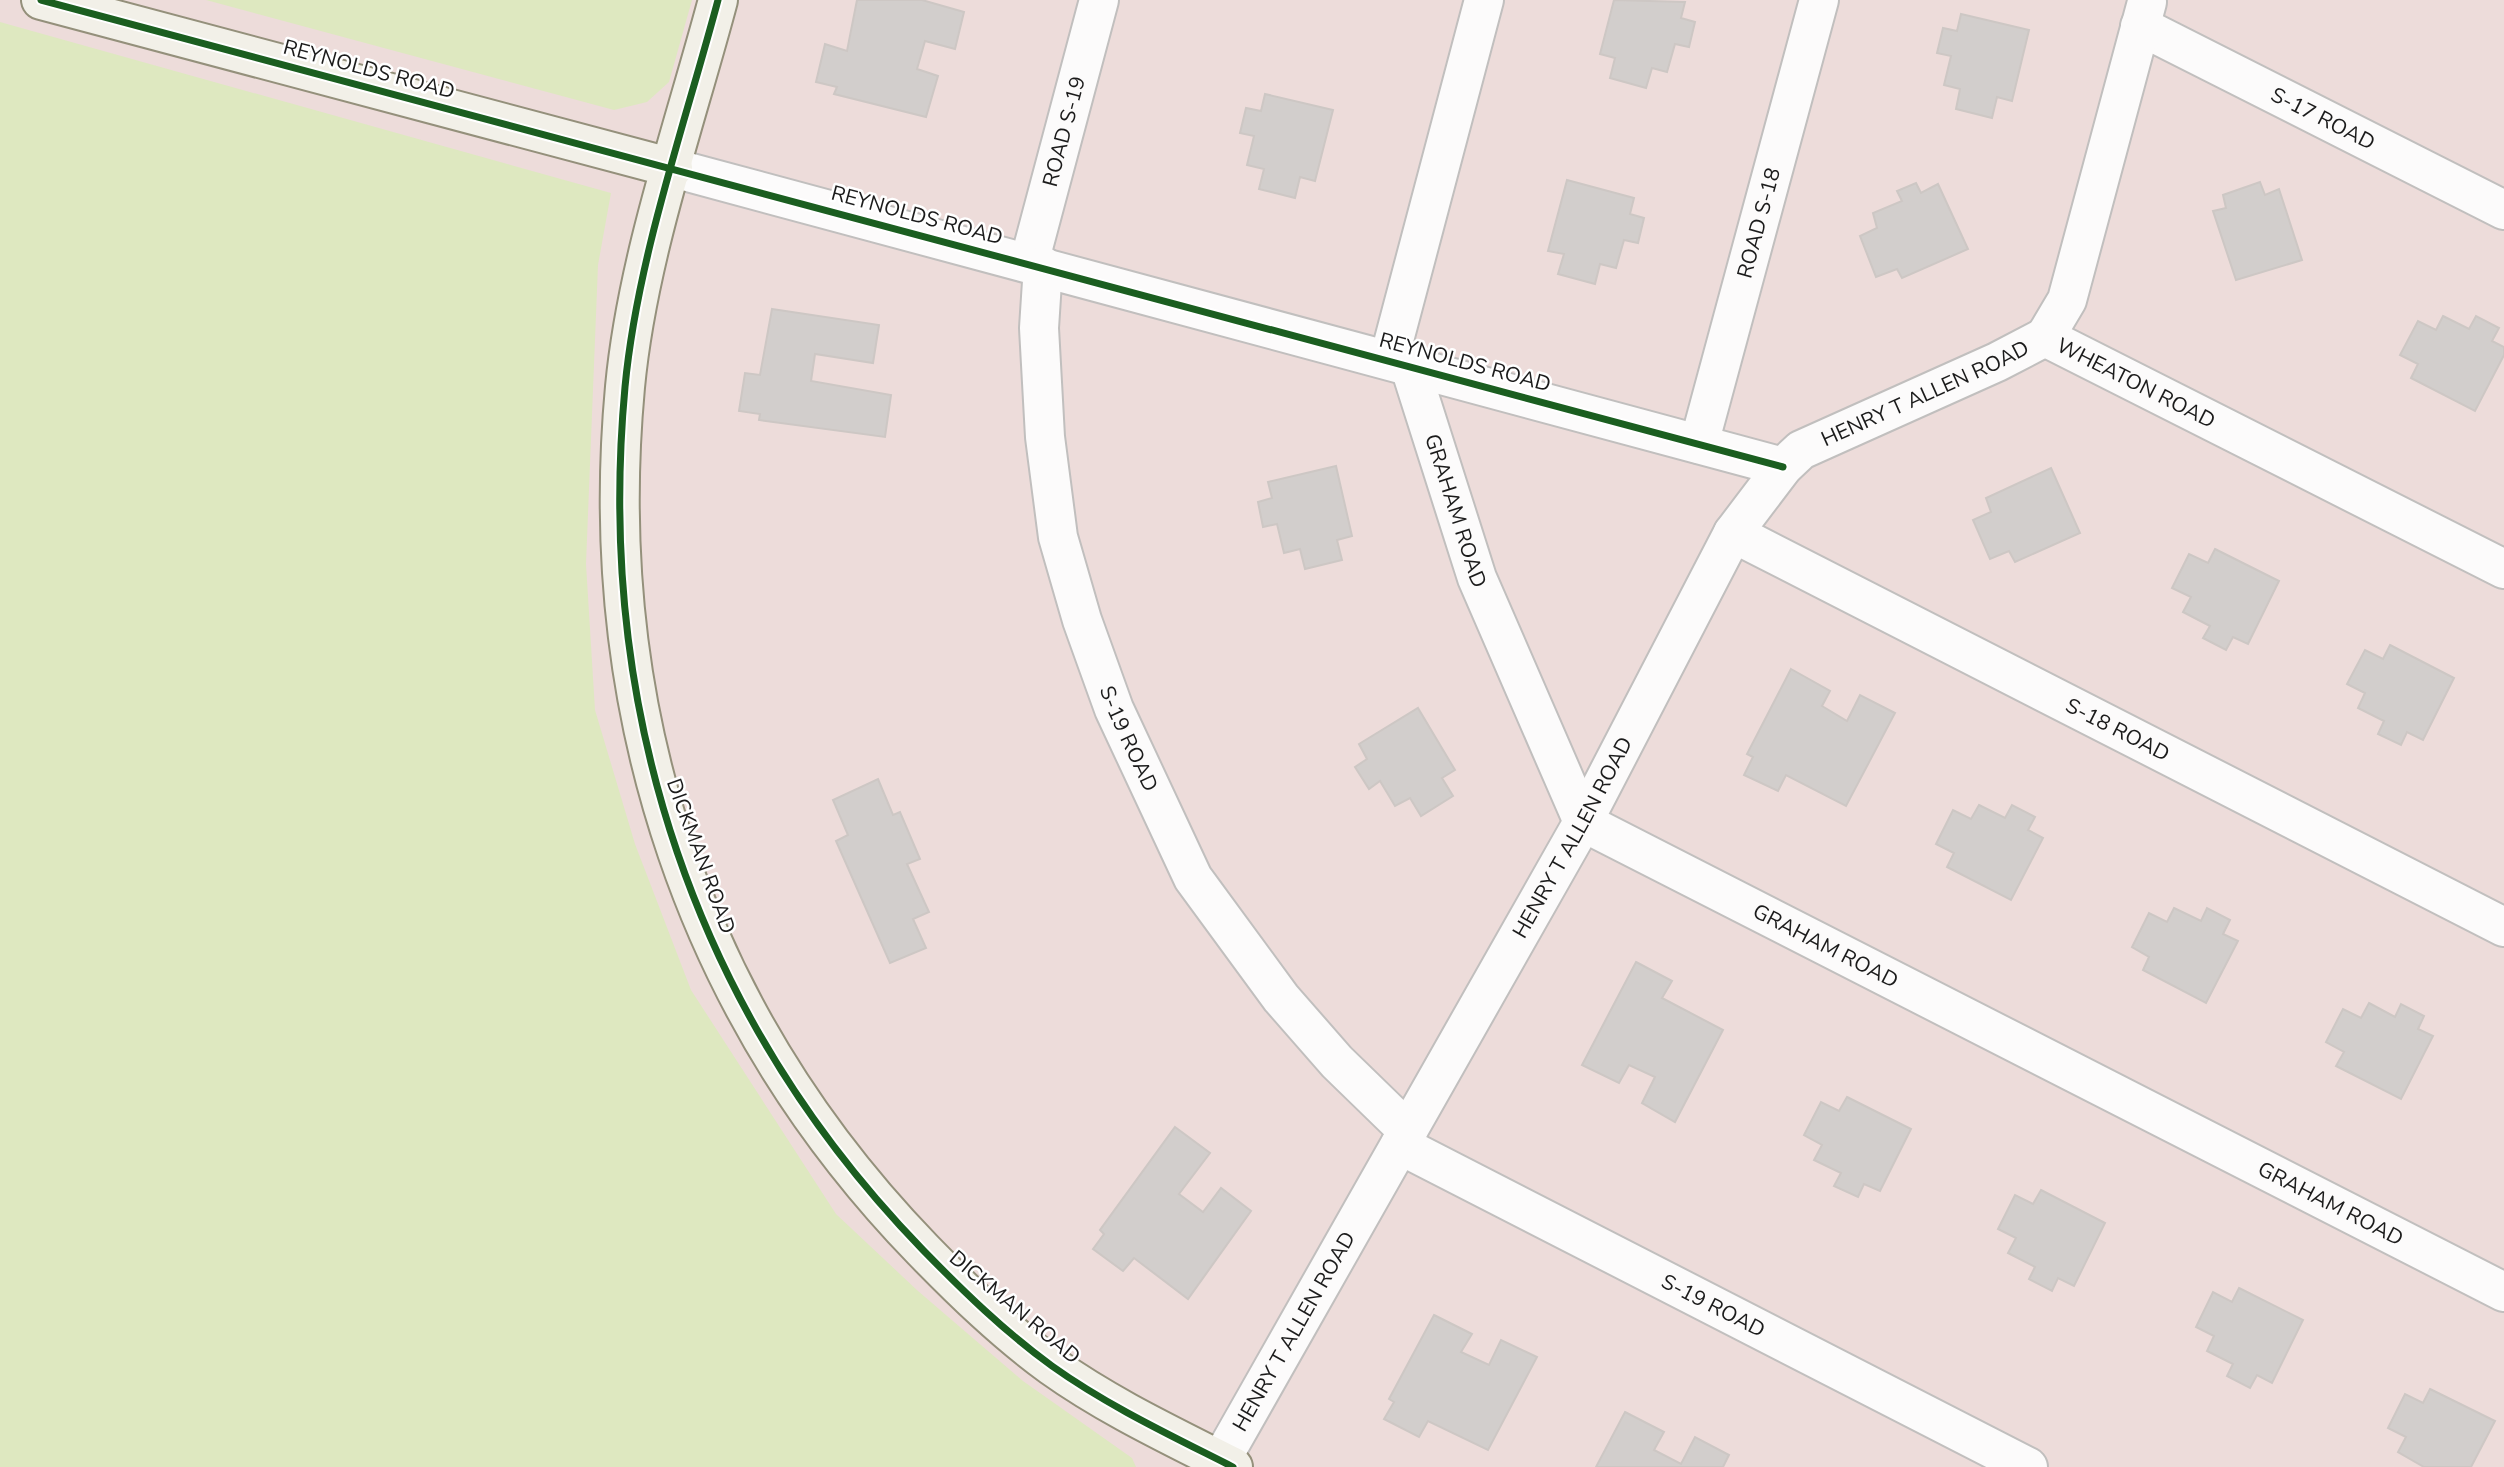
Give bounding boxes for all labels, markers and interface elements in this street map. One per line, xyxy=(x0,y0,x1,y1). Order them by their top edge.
street label: REYNOLDS ROAD xyxy=(280,33,458,105)
street label: ROAD S-19 xyxy=(1036,73,1092,190)
street label: S-17 ROAD xyxy=(2266,80,2380,157)
street label: ROAD S-18 xyxy=(1730,165,1787,281)
street label: REYNOLDS ROAD xyxy=(828,179,1006,251)
street label: REYNOLDS ROAD xyxy=(1376,326,1554,398)
street label: WHEATON ROAD xyxy=(2052,331,2220,435)
street label: HENRY T ALLEN ROAD xyxy=(1817,334,2034,453)
street label: GRAHAM ROAD xyxy=(1418,430,1494,592)
street label: S-19 ROAD xyxy=(1093,682,1165,796)
street label: S-18 ROAD xyxy=(2061,691,2174,768)
street label: HENRY T ALLEN ROAD xyxy=(1506,732,1639,943)
street label: DICKMAN ROAD xyxy=(660,775,742,937)
street label: GRAHAM ROAD xyxy=(1748,897,1903,995)
street label: GRAHAM ROAD xyxy=(2253,1155,2408,1252)
street label: HENRY T ALLEN ROAD xyxy=(1226,1226,1362,1436)
street label: DICKMAN ROAD xyxy=(944,1244,1086,1370)
street label: S-19 ROAD xyxy=(1656,1267,1770,1344)

